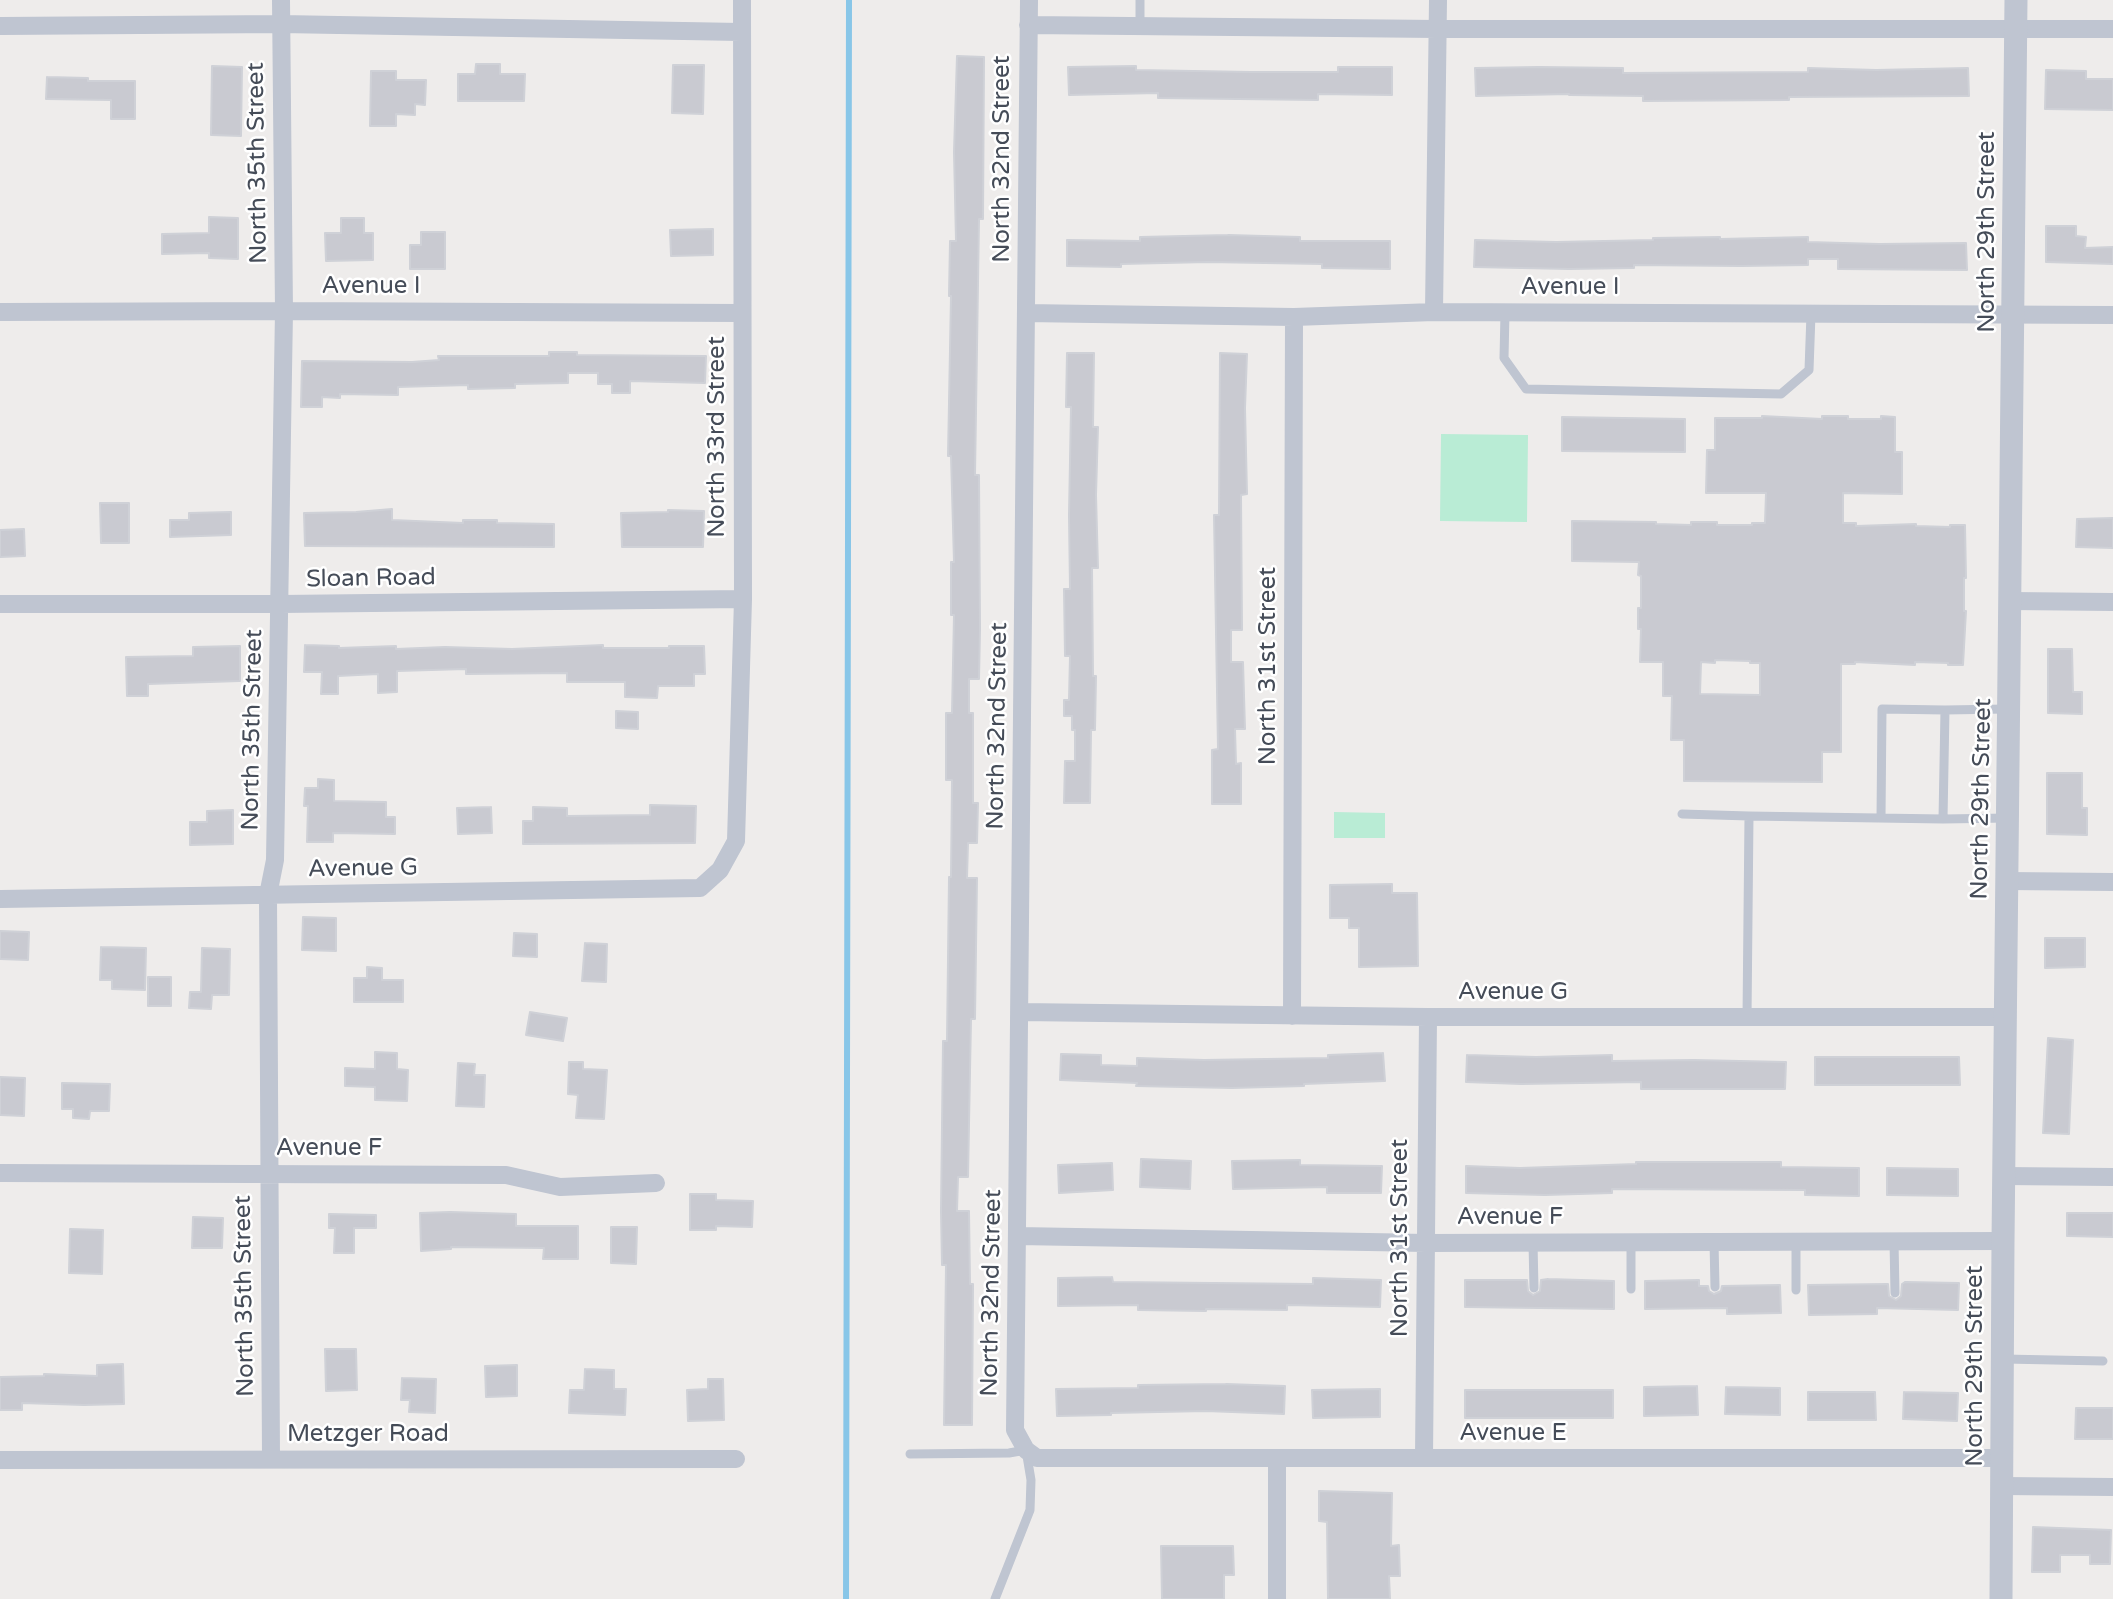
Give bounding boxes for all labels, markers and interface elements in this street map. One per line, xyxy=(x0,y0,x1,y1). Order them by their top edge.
street label: North 32nd Street xyxy=(989,55,1017,263)
street label: North 35th Street xyxy=(242,62,274,264)
street label: North 29th Street xyxy=(1974,131,2002,333)
street label: Avenue I xyxy=(322,273,420,301)
street label: Avenue I xyxy=(1521,274,1619,302)
street label: North 33rd Street xyxy=(704,336,732,538)
street label: Sloan Road xyxy=(306,563,436,595)
street label: North 31st Street xyxy=(1255,567,1283,765)
street label: North 32nd Street xyxy=(982,622,1014,830)
street label: North 35th Street xyxy=(237,629,269,831)
street label: North 29th Street xyxy=(1966,698,1998,900)
street label: Avenue G xyxy=(308,854,418,884)
street label: Avenue G xyxy=(1458,979,1568,1007)
street label: Avenue F xyxy=(276,1135,382,1163)
street label: North 31st Street xyxy=(1387,1139,1415,1337)
street label: North 32nd Street xyxy=(976,1189,1008,1397)
street label: North 35th Street xyxy=(229,1195,261,1397)
street label: Avenue F xyxy=(1457,1204,1563,1232)
street label: North 29th Street xyxy=(1962,1265,1990,1467)
street label: Avenue E xyxy=(1459,1420,1567,1448)
street label: Metzger Road xyxy=(287,1421,449,1449)

